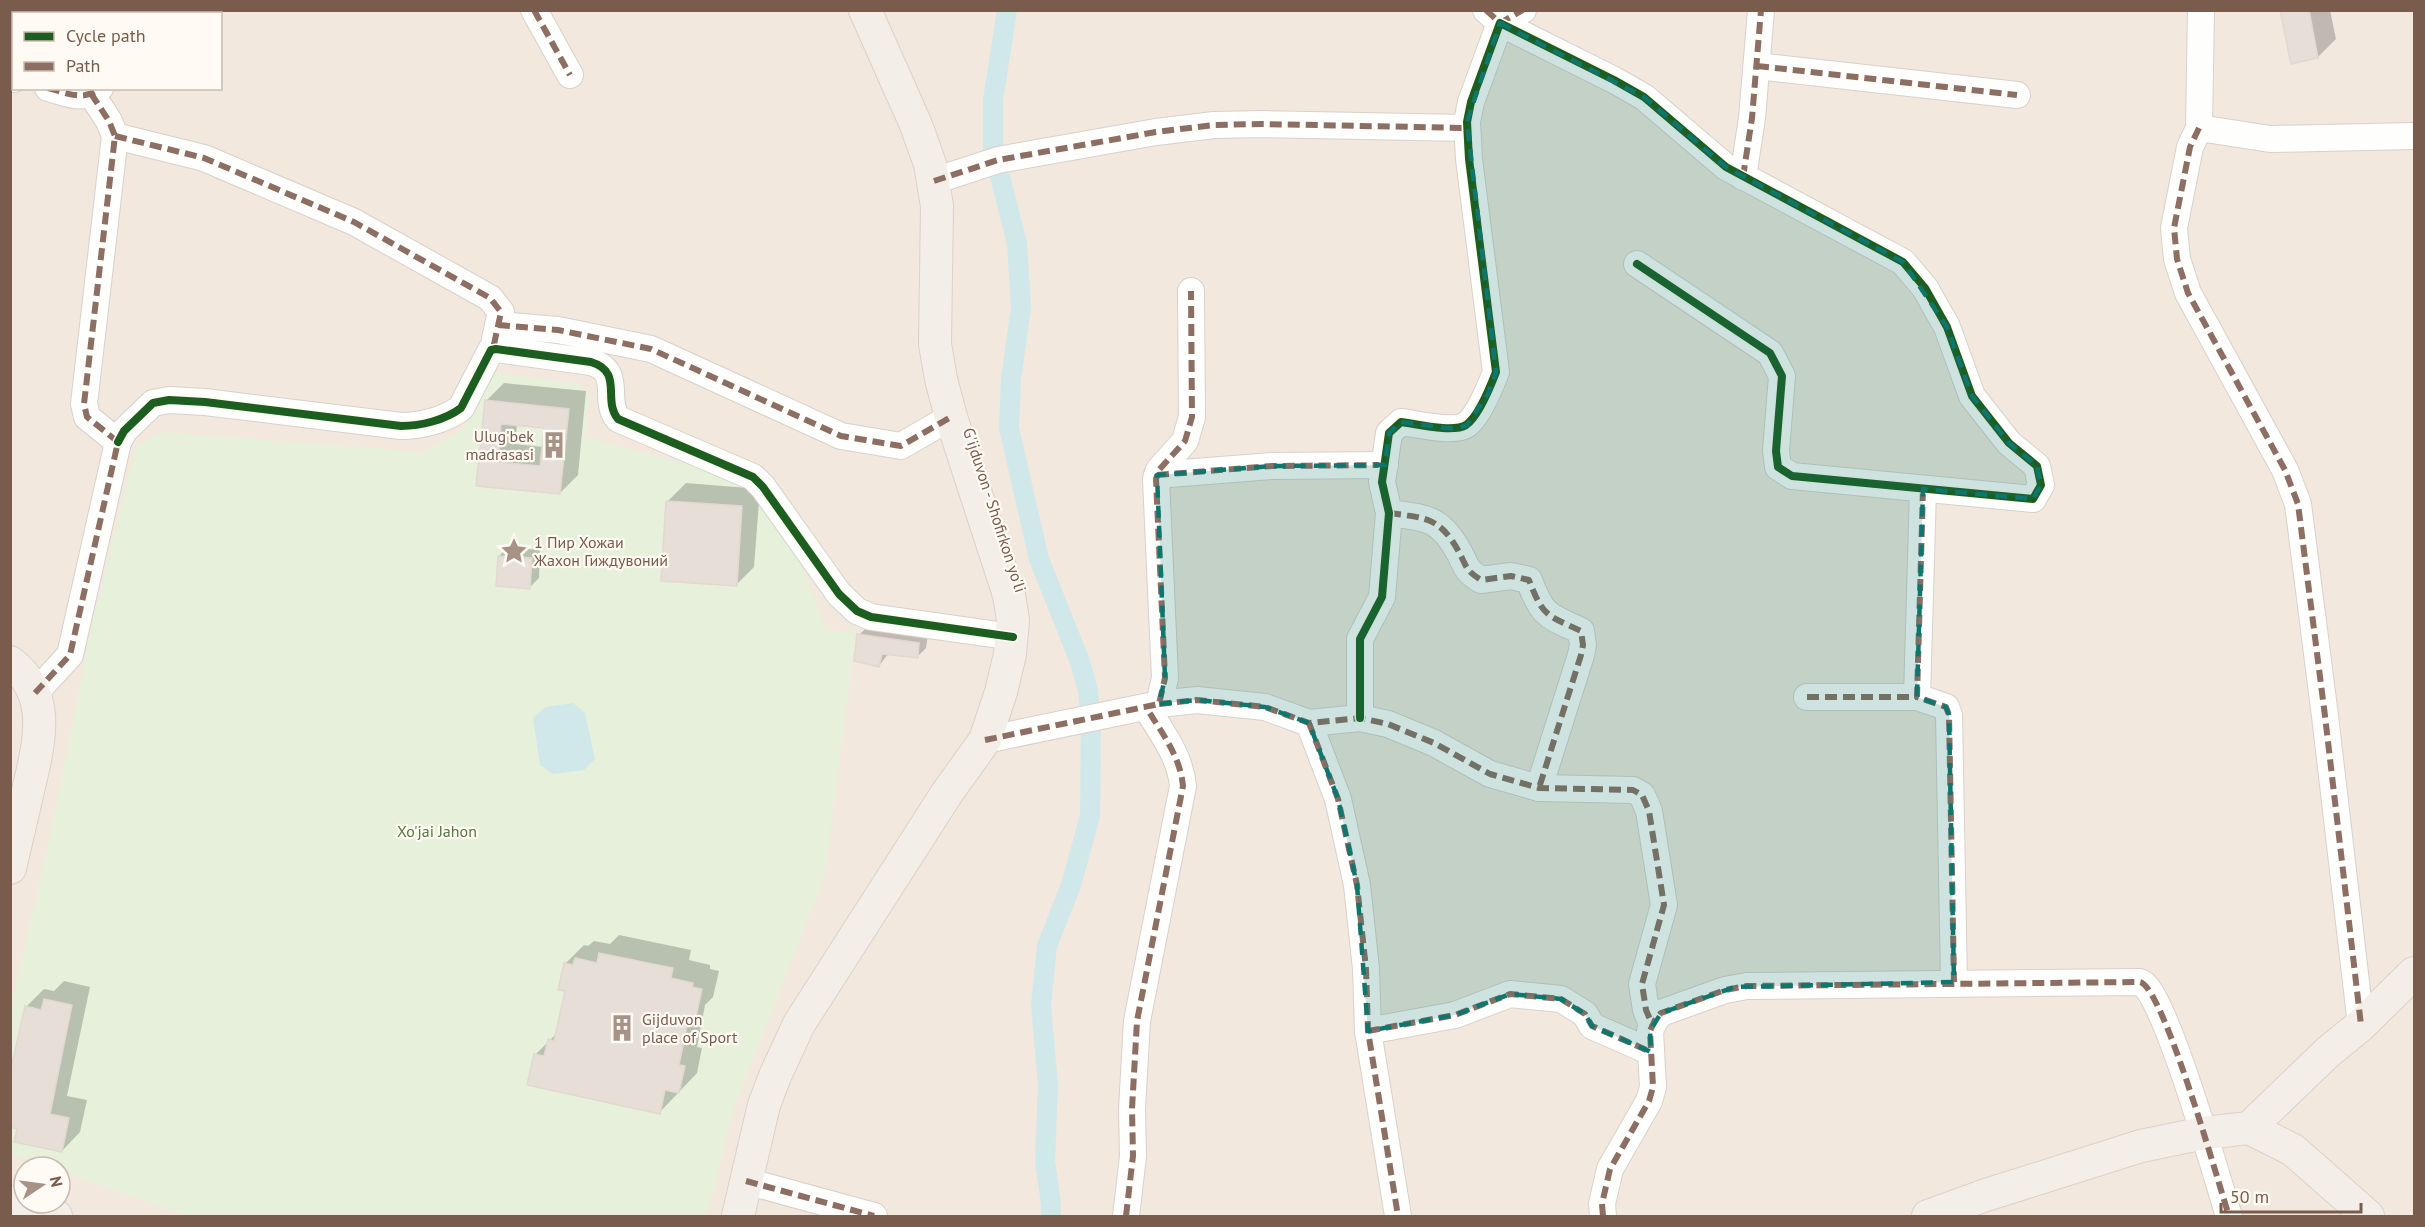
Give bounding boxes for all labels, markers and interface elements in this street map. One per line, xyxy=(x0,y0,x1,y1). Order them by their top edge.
legend xyxy=(12,12,222,90)
text: Cycle path xyxy=(66,24,146,47)
text: Path xyxy=(66,54,100,77)
street label: G'ijduvon - Shofirkon yo'li xyxy=(959,425,1031,595)
place label: Ulug'bek madrasasi xyxy=(465,426,534,464)
building icon: Ulug'bek madrasasi xyxy=(539,430,569,460)
place label: 1 Пир Хожаи Жахон Гиждувоний xyxy=(533,532,668,570)
place icon: 1 Пир Хожаи Жахон Гиждувоний xyxy=(499,536,529,566)
park label: Xo'jai Jahon xyxy=(397,821,477,841)
place label: Gijduvon place of Sport xyxy=(642,1009,738,1047)
building icon: Gijduvon place of Sport xyxy=(607,1013,637,1043)
north arrow xyxy=(12,1155,72,1215)
text: N xyxy=(46,1174,68,1189)
scale bar xyxy=(2221,1176,2360,1214)
text: 50 m xyxy=(2230,1185,2269,1208)

